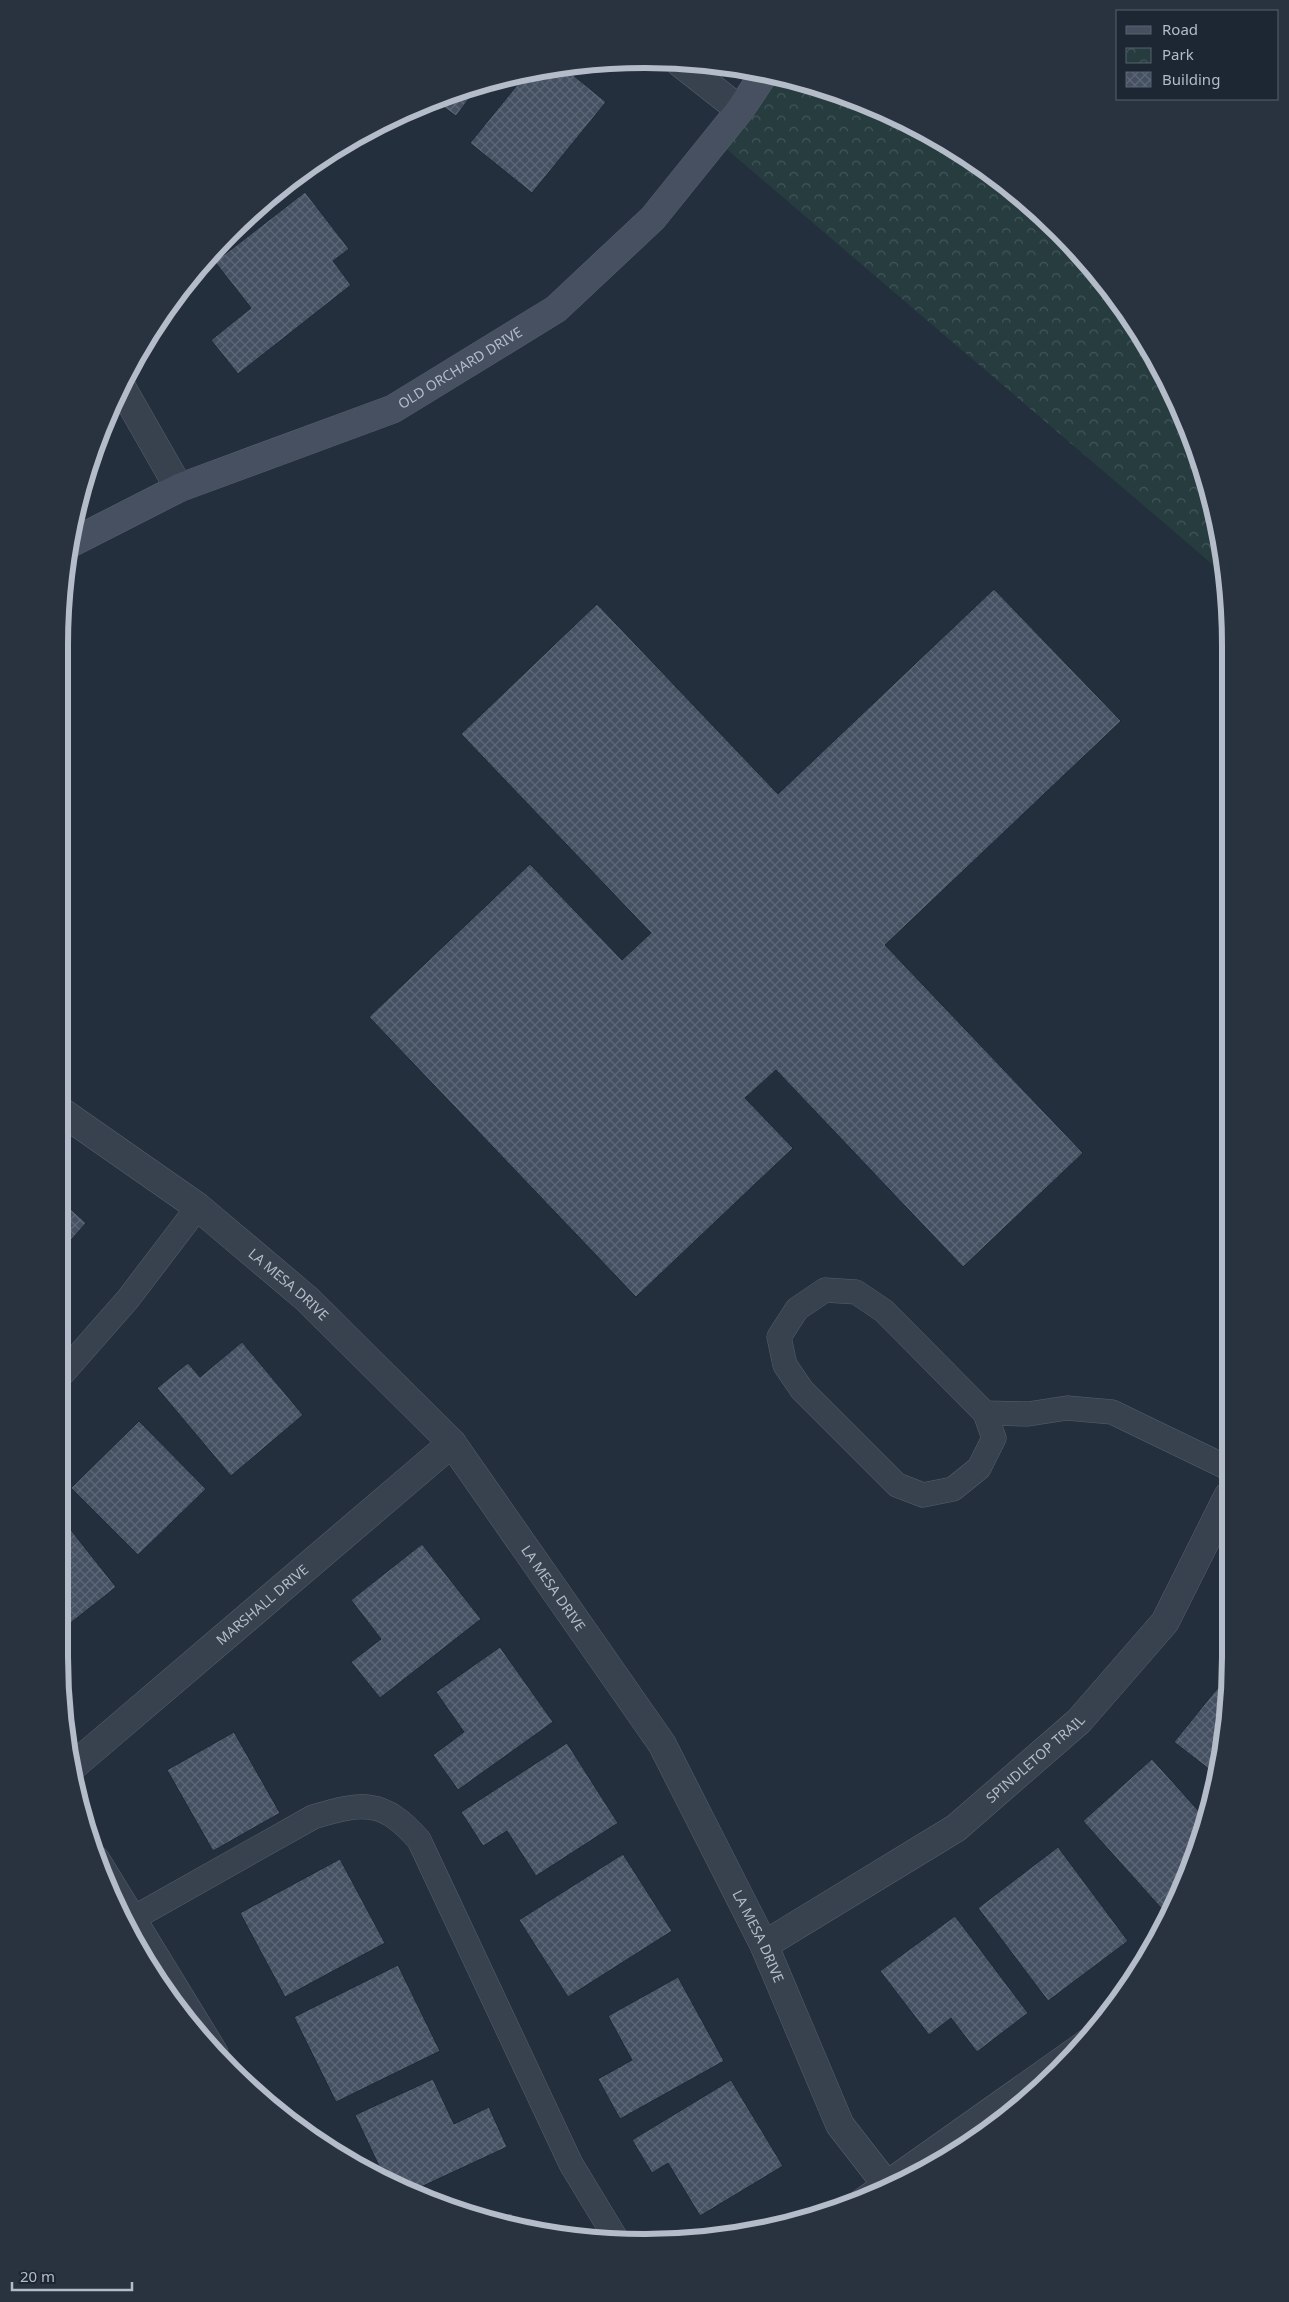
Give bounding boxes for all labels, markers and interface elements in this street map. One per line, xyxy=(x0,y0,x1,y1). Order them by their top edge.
legend xyxy=(1116,10,1279,100)
text: Road xyxy=(1162,19,1198,39)
text: Park xyxy=(1162,44,1194,64)
text: Building xyxy=(1162,69,1220,89)
street label: OLD ORCHARD DRIVE xyxy=(394,322,526,413)
street label: LA MESA DRIVE xyxy=(245,1244,333,1324)
street label: LA MESA DRIVE xyxy=(517,1541,590,1635)
street label: MARSHALL DRIVE xyxy=(212,1560,312,1649)
street label: SPINDLETOP TRAIL xyxy=(982,1711,1089,1807)
street label: LA MESA DRIVE xyxy=(729,1886,789,1985)
scale bar xyxy=(12,2260,132,2292)
text: 20 m xyxy=(20,2266,55,2286)

